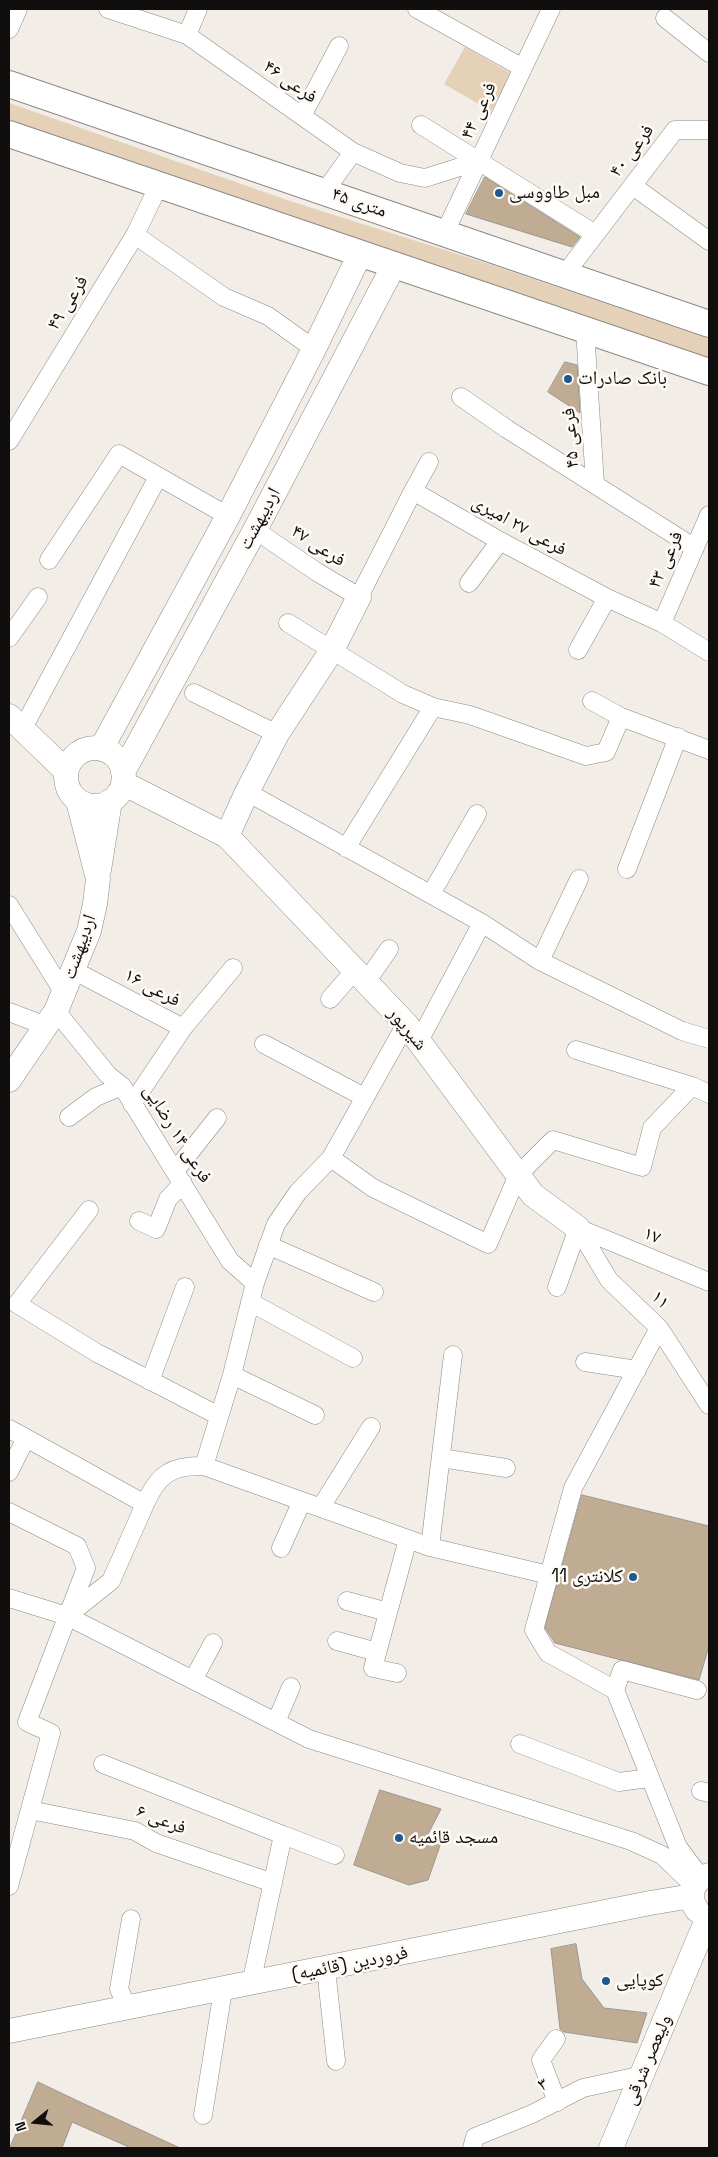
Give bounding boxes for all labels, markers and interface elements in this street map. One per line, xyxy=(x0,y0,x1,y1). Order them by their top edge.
street label: فرعی ۴۶ xyxy=(259,55,321,109)
street label: فرعی ۴۴ xyxy=(456,79,502,143)
street label: فرعی ۴۰ xyxy=(605,120,659,182)
place label: مبل طاووسی xyxy=(509,182,600,204)
street label: ۴۵ متری xyxy=(328,183,390,223)
marker: مبل طاووسی xyxy=(493,187,505,199)
street label: فرعی ۴۹ xyxy=(42,271,94,335)
place label: بانک صادرات xyxy=(578,368,667,390)
marker: بانک صادرات xyxy=(562,373,574,385)
street label: فرعی ۴۵ xyxy=(558,407,584,469)
street label: اردیبهشت xyxy=(234,484,286,554)
street label: فرعی ۲۷ امیری xyxy=(468,491,570,561)
street label: فرعی ۴۷ xyxy=(287,520,349,572)
street label: فرعی ۴۳ xyxy=(643,528,689,592)
street label: اردیبهشت xyxy=(58,912,102,982)
street label: فرعی ۱۶ xyxy=(120,964,184,1012)
street label: شیرپور xyxy=(382,1003,432,1055)
street label: فرعی ۱۴ رضایی xyxy=(138,1081,216,1187)
street label: ۱۷ xyxy=(640,1222,664,1250)
street label: ۱۱ xyxy=(646,1286,674,1314)
place label: کلانتری 11 xyxy=(551,1566,623,1588)
marker: کلانتری 11 xyxy=(627,1571,639,1583)
street label: فرعی ۶ xyxy=(133,1800,189,1840)
place label: مسجد قائمیه xyxy=(409,1827,498,1849)
marker: مسجد قائمیه xyxy=(393,1832,405,1844)
street label: فروردین (قائمیه) xyxy=(290,1942,410,1986)
place label: کوپایی xyxy=(616,1970,664,1992)
marker: کوپایی xyxy=(600,1975,612,1987)
street label: ولیعصر شرقی xyxy=(619,2011,677,2109)
street label: ۳ xyxy=(534,2073,552,2097)
north arrow xyxy=(10,2097,60,2147)
text: N xyxy=(11,2119,31,2134)

